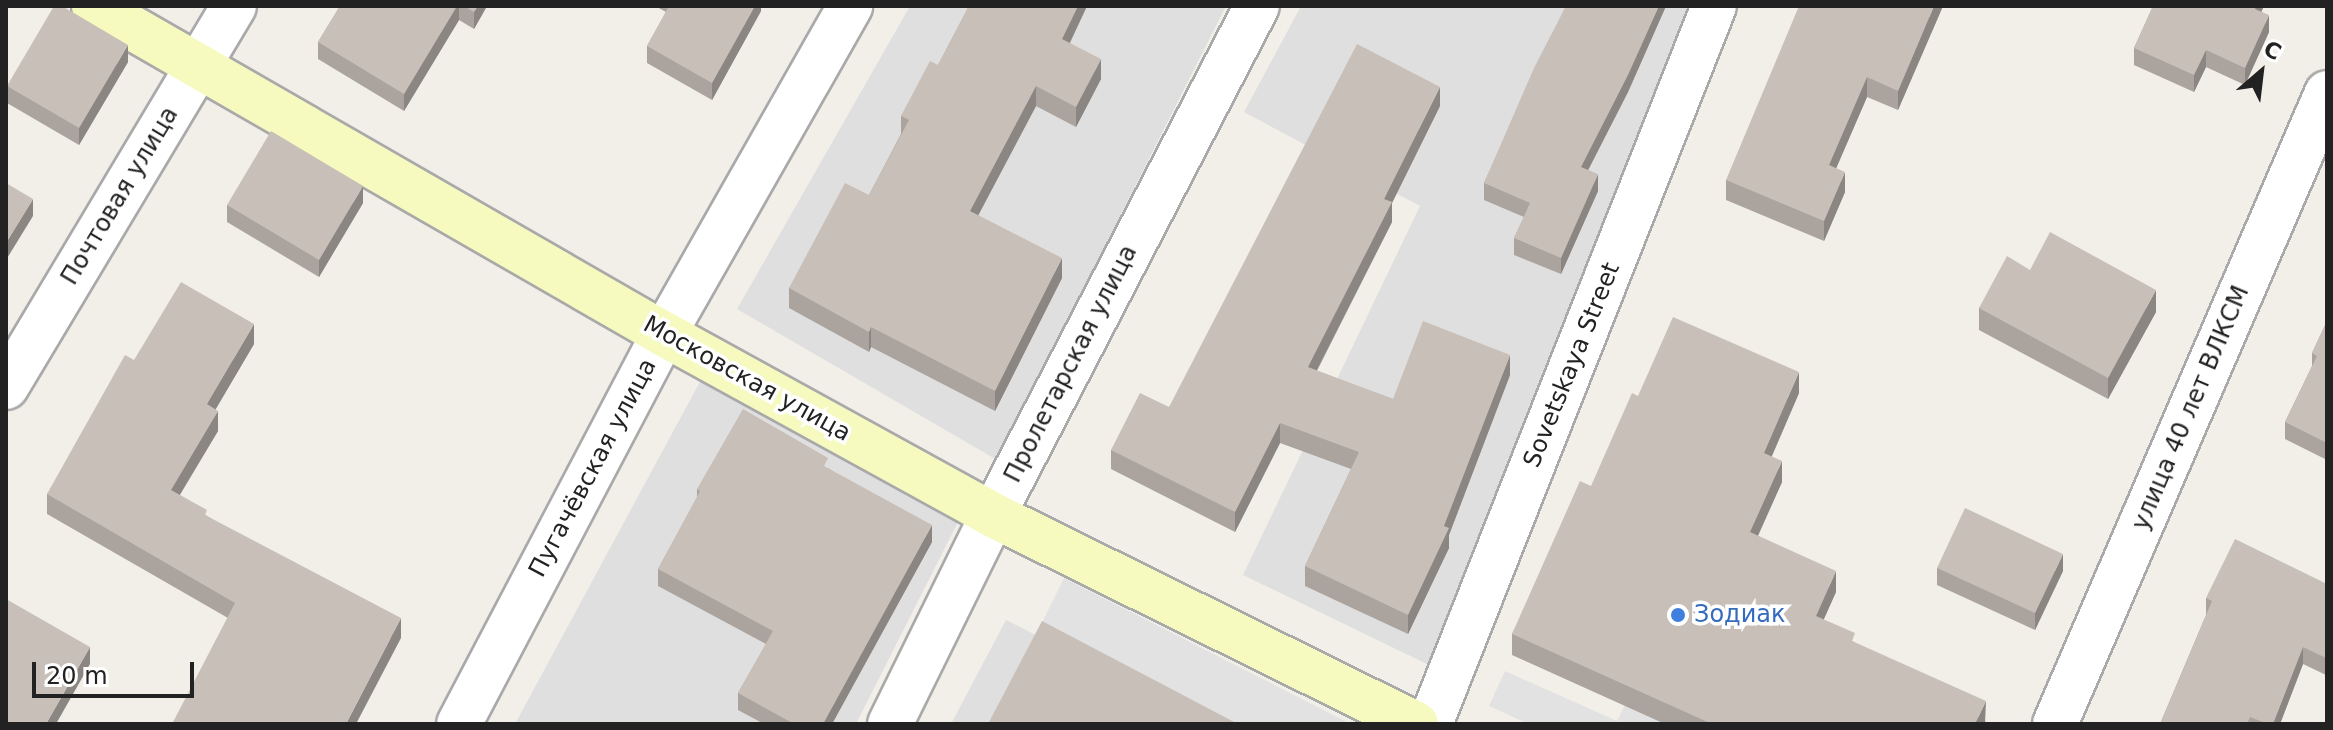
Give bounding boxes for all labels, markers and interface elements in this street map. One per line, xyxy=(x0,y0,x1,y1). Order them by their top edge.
north arrow xyxy=(2221,32,2301,112)
text: С xyxy=(2260,36,2286,65)
street label: Почтовая улица xyxy=(55,102,185,290)
street label: Пролетарская улица xyxy=(999,240,1143,488)
street label: Sovetskaya Street xyxy=(1518,258,1626,472)
street label: улица 40 лет ВЛКСМ xyxy=(2126,281,2256,535)
street label: Московская улица xyxy=(638,310,856,448)
street label: Пугачёвская улица xyxy=(523,354,663,582)
place label: Зодиак xyxy=(1694,601,1785,629)
marker: Зодиак xyxy=(1669,606,1687,624)
scale bar xyxy=(36,646,198,696)
text: 20 m xyxy=(46,662,108,690)

